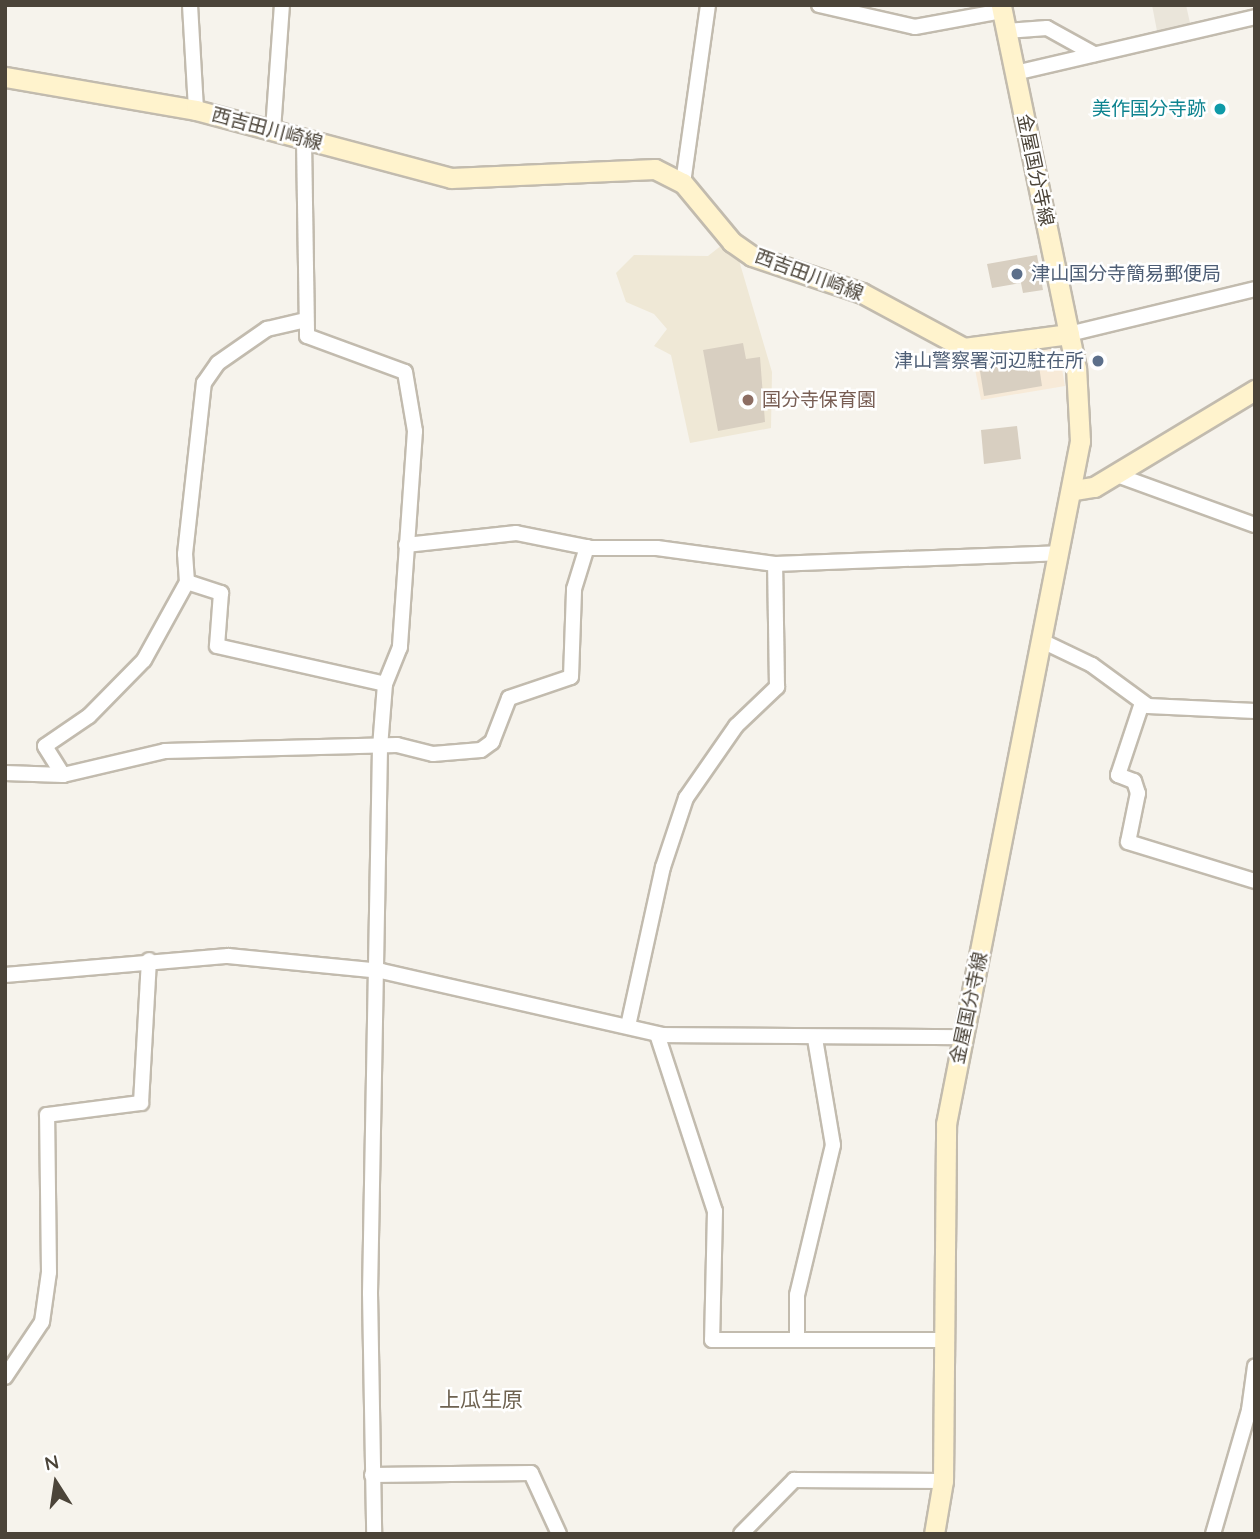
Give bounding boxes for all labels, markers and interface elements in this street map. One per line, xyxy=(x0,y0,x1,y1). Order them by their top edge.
place label: 美作国分寺跡 xyxy=(1092,98,1206,120)
marker: 美作国分寺跡 xyxy=(1212,101,1228,117)
street label: 西吉田川崎線 xyxy=(209,103,325,155)
street label: 金屋国分寺線 xyxy=(1012,112,1058,228)
street label: 西吉田川崎線 xyxy=(752,245,866,305)
place label: 津山国分寺簡易郵便局 xyxy=(1031,263,1221,285)
marker: 津山国分寺簡易郵便局 xyxy=(1009,266,1025,282)
place label: 津山警察署河辺駐在所 xyxy=(894,350,1084,372)
marker: 津山警察署河辺駐在所 xyxy=(1090,353,1106,369)
place label: 国分寺保育園 xyxy=(762,389,876,411)
marker: 国分寺保育園 xyxy=(740,392,756,408)
street label: 金屋国分寺線 xyxy=(946,950,992,1066)
district label: 上瓜生原 xyxy=(439,1386,523,1412)
north arrow xyxy=(21,1448,91,1518)
text: N xyxy=(42,1449,61,1476)

